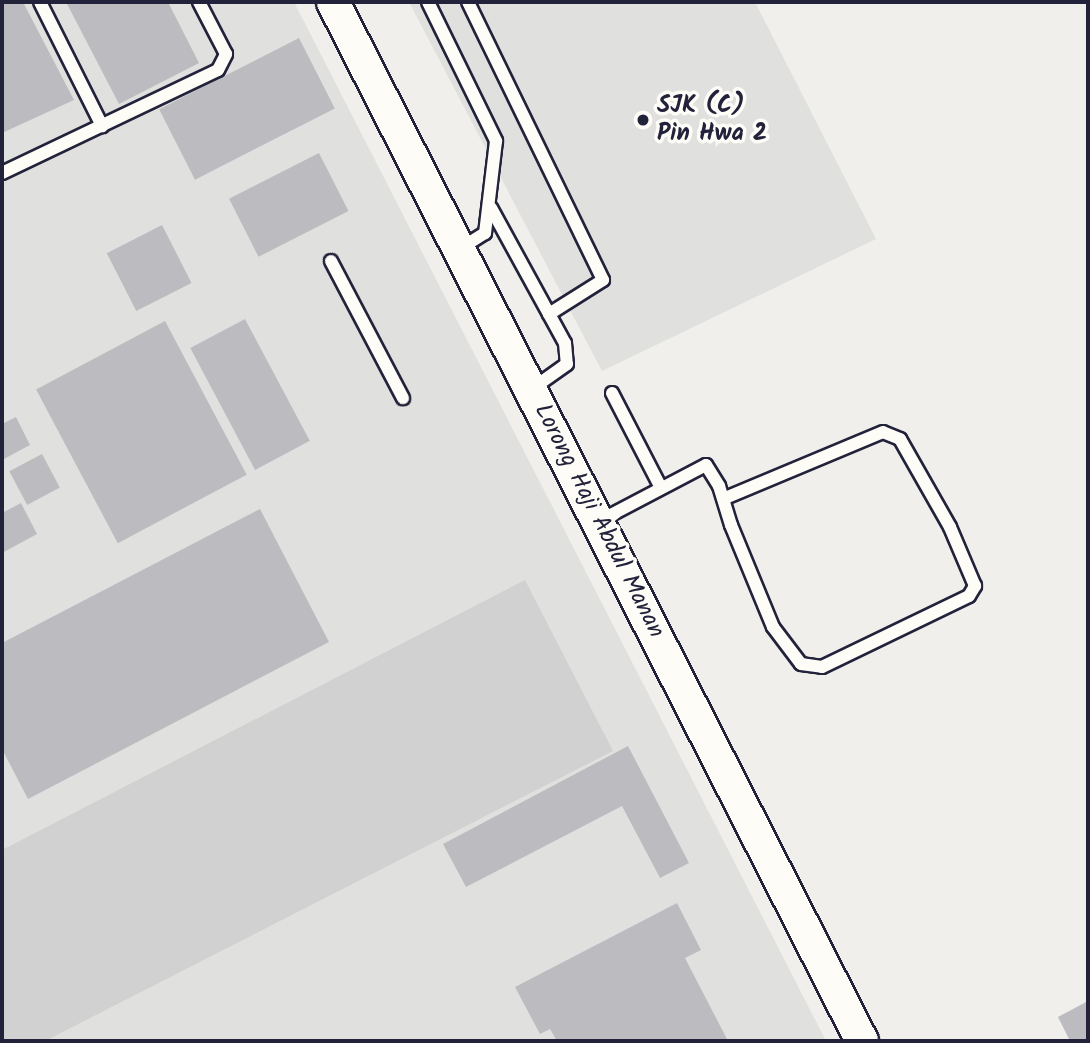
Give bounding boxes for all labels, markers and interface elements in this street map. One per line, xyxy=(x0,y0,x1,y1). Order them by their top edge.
place label: SJK (C) Pin Hwa 2 xyxy=(657,92,767,148)
marker: SJK (C) Pin Hwa 2 xyxy=(635,112,651,128)
street label: Lorong Haji Abdul Manan xyxy=(527,399,671,643)

